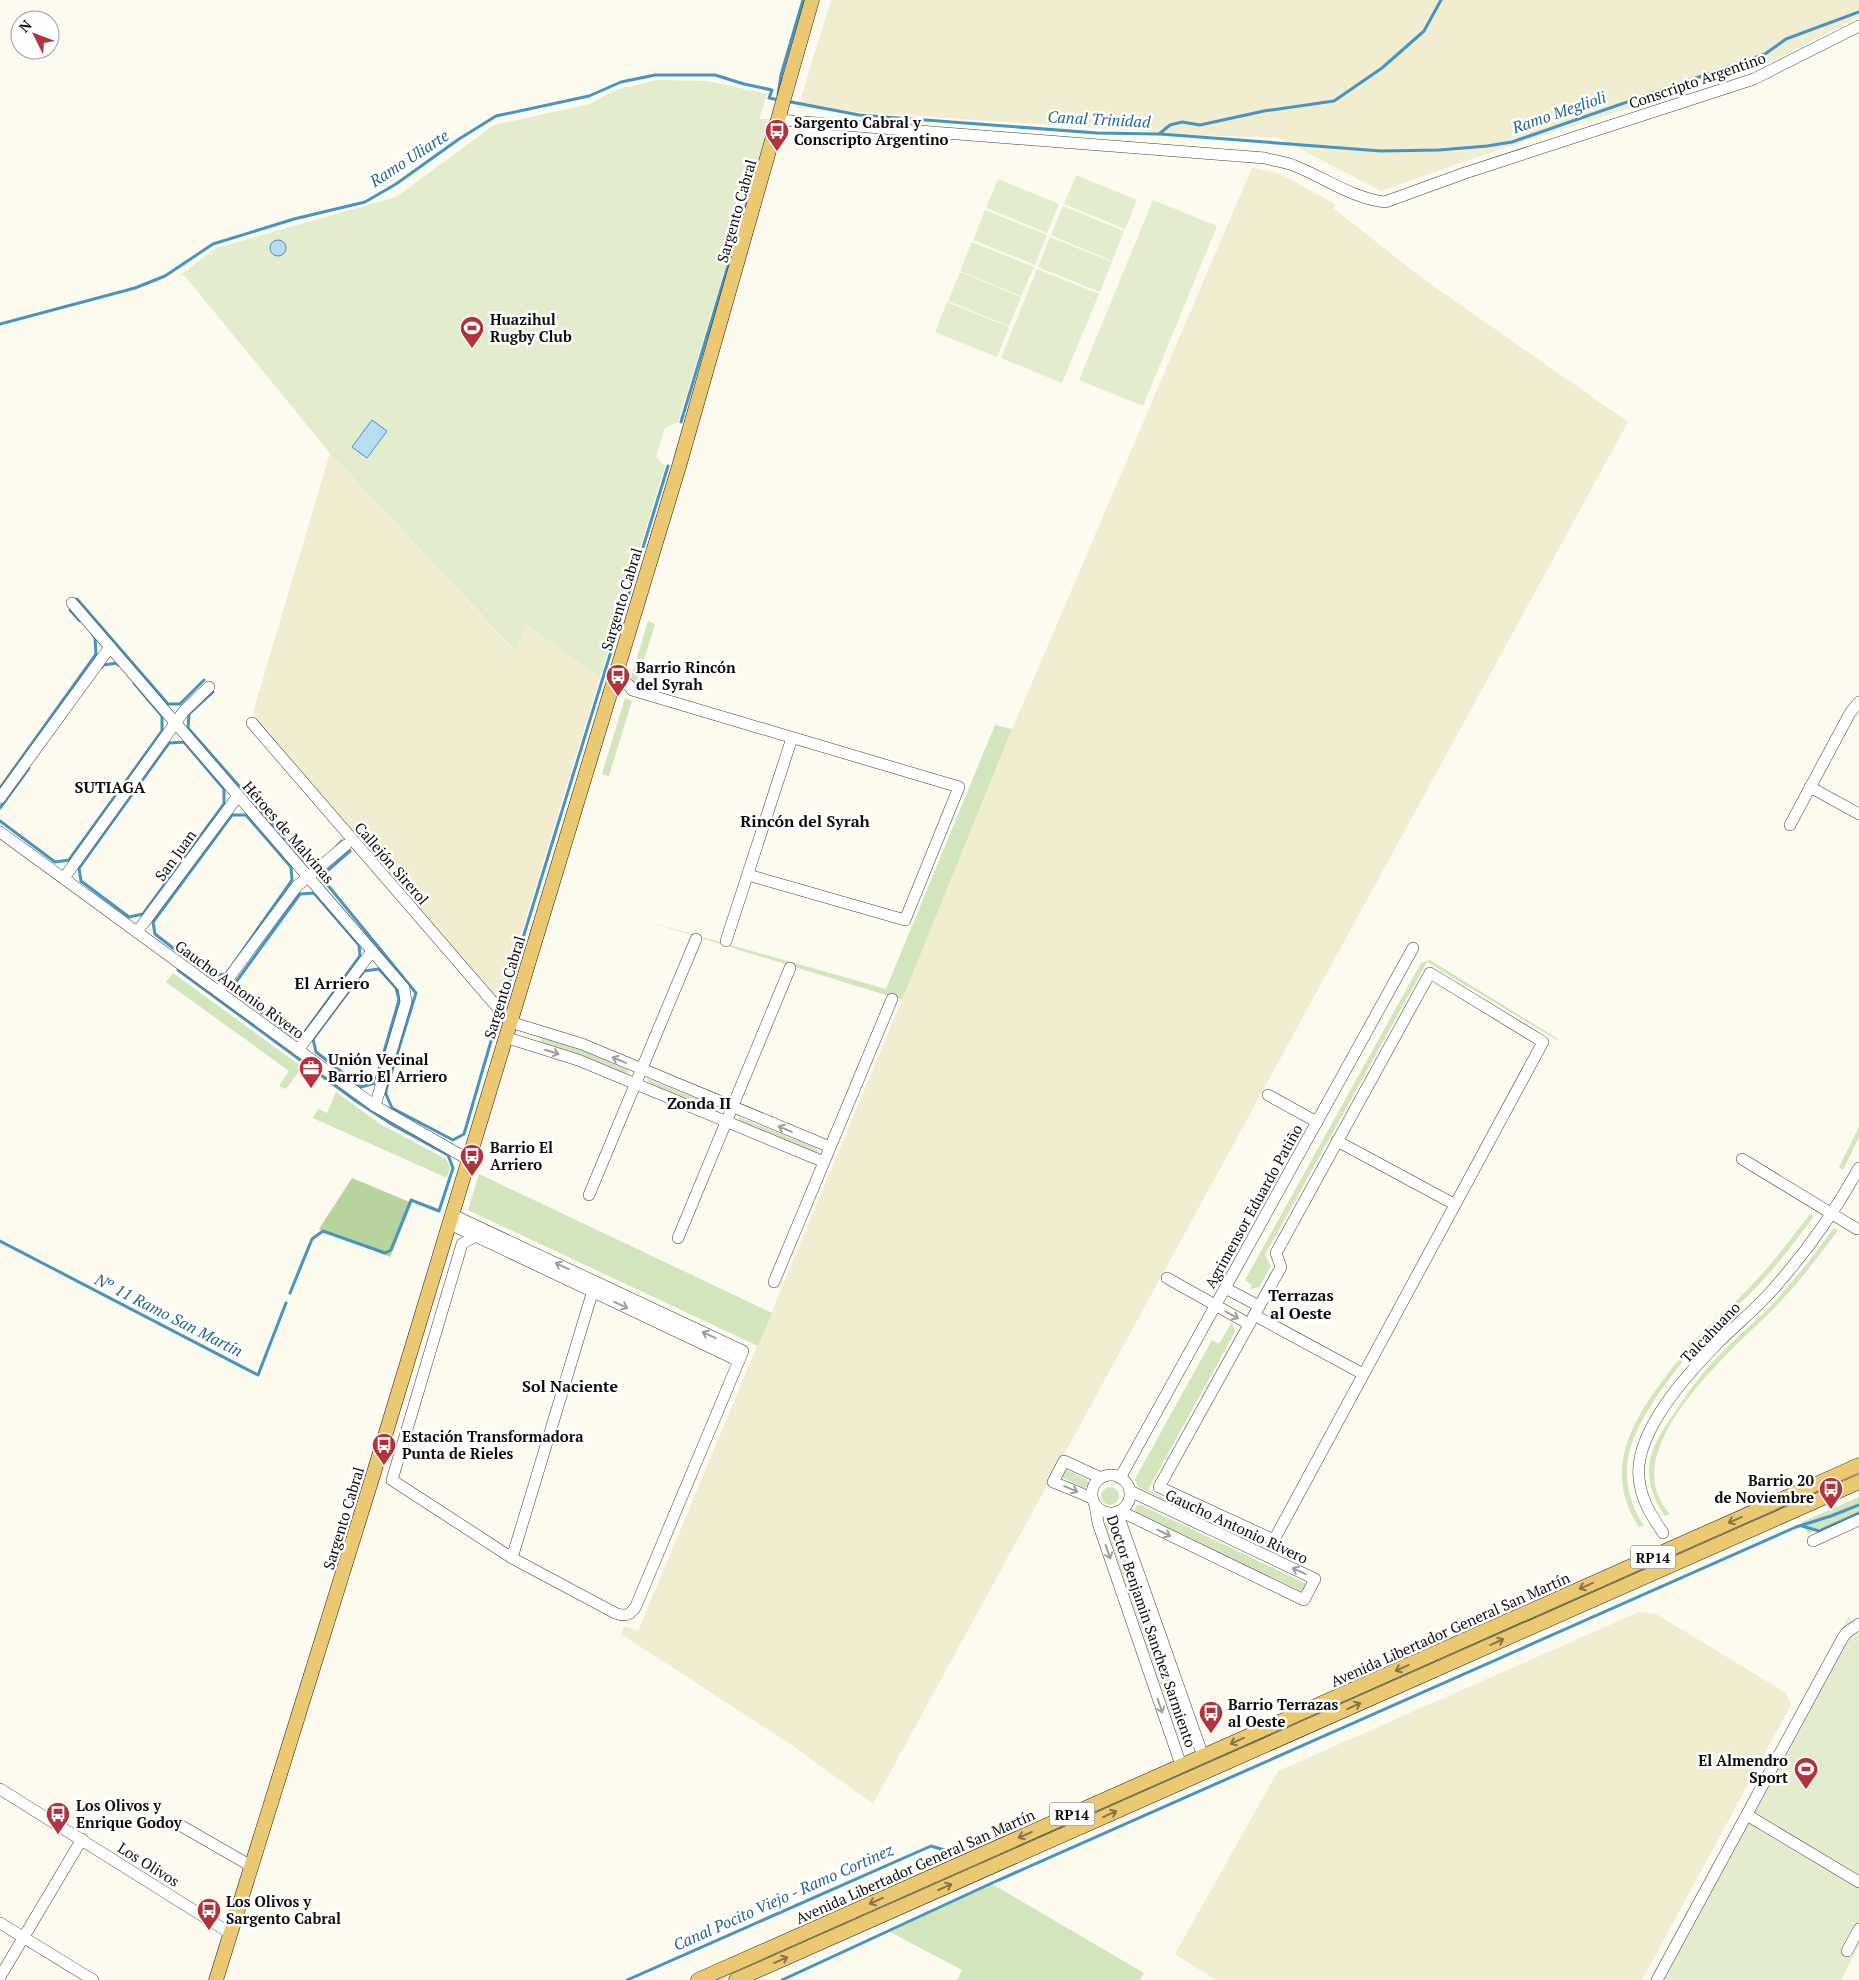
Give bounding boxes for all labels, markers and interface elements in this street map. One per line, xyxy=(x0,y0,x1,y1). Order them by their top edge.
north arrow xyxy=(10,10,60,60)
text: N xyxy=(14,15,36,36)
street label: Conscripto Argentino xyxy=(1626,47,1768,113)
water label: Ramo Meglioli xyxy=(1508,85,1609,139)
water label: Canal Trinidad xyxy=(1047,105,1152,133)
place label: Sargento Cabral y Conscripto Argentino xyxy=(794,112,949,149)
bus stop icon: Sargento Cabral y Conscripto Argentino xyxy=(764,118,790,152)
water label: Ramo Uliarte xyxy=(364,124,453,192)
street label: Sargento Cabral xyxy=(712,157,760,265)
place label: Huazihul Rugby Club xyxy=(490,309,572,346)
sports icon: Huazihul Rugby Club xyxy=(459,315,485,349)
street label: Sargento Cabral xyxy=(596,545,646,653)
place label: Barrio Rincón del Syrah xyxy=(636,657,736,694)
bus stop icon: Barrio Rincón del Syrah xyxy=(605,663,631,697)
district label: SUTIAGA xyxy=(75,776,146,798)
street label: Héroes de Malvinas xyxy=(239,776,339,888)
district label: Rincón del Syrah xyxy=(740,810,871,832)
street label: Callejón Sirerol xyxy=(351,817,433,909)
street label: San Juan xyxy=(150,825,200,884)
street label: Sargento Cabral xyxy=(479,933,529,1041)
street label: Gaucho Antonio Rivero xyxy=(171,935,309,1043)
district label: El Arriero xyxy=(295,972,370,994)
one-way arrow xyxy=(543,1047,559,1057)
place label: Unión Vecinal Barrio El Arriero xyxy=(328,1049,447,1086)
one-way arrow xyxy=(612,1054,627,1064)
office icon: Unión Vecinal Barrio El Arriero xyxy=(298,1055,324,1089)
district label: Zonda II xyxy=(667,1092,731,1114)
street label: Agrimensor Eduardo Patiño xyxy=(1200,1120,1306,1292)
one-way arrow xyxy=(778,1123,793,1133)
place label: Barrio El Arriero xyxy=(490,1137,553,1174)
bus stop icon: Barrio El Arriero xyxy=(459,1143,485,1177)
one-way arrow xyxy=(555,1261,570,1270)
water label: Nº 11 Ramo San Martín xyxy=(90,1268,247,1362)
district label: Terrazas al Oeste xyxy=(1268,1284,1334,1324)
street label: Talcahuano xyxy=(1676,1297,1744,1367)
one-way arrow xyxy=(613,1300,628,1310)
one-way arrow xyxy=(1224,1310,1239,1320)
one-way arrow xyxy=(702,1330,717,1339)
district label: Sol Naciente xyxy=(522,1375,618,1397)
place label: Estación Transformadora Punta de Rieles xyxy=(402,1426,584,1463)
bus stop icon: Estación Transformadora Punta de Rieles xyxy=(371,1432,397,1466)
street label: Sargento Cabral xyxy=(318,1464,368,1572)
place label: Barrio 20 de Noviembre xyxy=(1715,1470,1815,1507)
bus stop icon: Barrio 20 de Noviembre xyxy=(1818,1476,1844,1510)
street label: Gaucho Antonio Rivero xyxy=(1162,1484,1312,1568)
one-way arrow xyxy=(1063,1485,1078,1495)
street label: Doctor Benjamin Sanchez Sarmiento xyxy=(1103,1512,1201,1750)
one-way arrow xyxy=(1728,1516,1743,1526)
one-way arrow xyxy=(1156,1528,1171,1538)
one-way arrow xyxy=(1104,1544,1113,1560)
road number: RP14 xyxy=(1630,1545,1676,1568)
one-way arrow xyxy=(1292,1566,1307,1576)
street label: Avenida Libertador General San Martín xyxy=(1327,1567,1573,1691)
one-way arrow xyxy=(1579,1582,1594,1592)
one-way arrow xyxy=(1489,1637,1504,1647)
one-way arrow xyxy=(1395,1663,1410,1673)
place label: Barrio Terrazas al Oeste xyxy=(1228,1694,1339,1731)
one-way arrow xyxy=(1156,1698,1166,1714)
bus stop icon: Barrio Terrazas al Oeste xyxy=(1198,1700,1224,1734)
one-way arrow xyxy=(1346,1700,1361,1710)
one-way arrow xyxy=(1230,1736,1245,1746)
place label: El Almendro Sport xyxy=(1698,1750,1788,1787)
sports icon: El Almendro Sport xyxy=(1793,1756,1819,1790)
place label: Los Olivos y Enrique Godoy xyxy=(76,1795,183,1832)
bus stop icon: Los Olivos y Enrique Godoy xyxy=(45,1801,71,1835)
road number: RP14 xyxy=(1050,1802,1094,1826)
street label: Avenida Libertador General San Martín xyxy=(792,1804,1038,1928)
one-way arrow xyxy=(1102,1809,1117,1819)
one-way arrow xyxy=(1018,1830,1033,1840)
street label: Los Olivos xyxy=(114,1837,184,1891)
water label: Canal Pocito Viejo - Ramo Cortinez xyxy=(670,1838,897,1956)
one-way arrow xyxy=(937,1882,952,1891)
place label: Los Olivos y Sargento Cabral xyxy=(226,1891,341,1928)
one-way arrow xyxy=(869,1896,884,1906)
bus stop icon: Los Olivos y Sargento Cabral xyxy=(196,1897,222,1931)
one-way arrow xyxy=(773,1955,788,1965)

